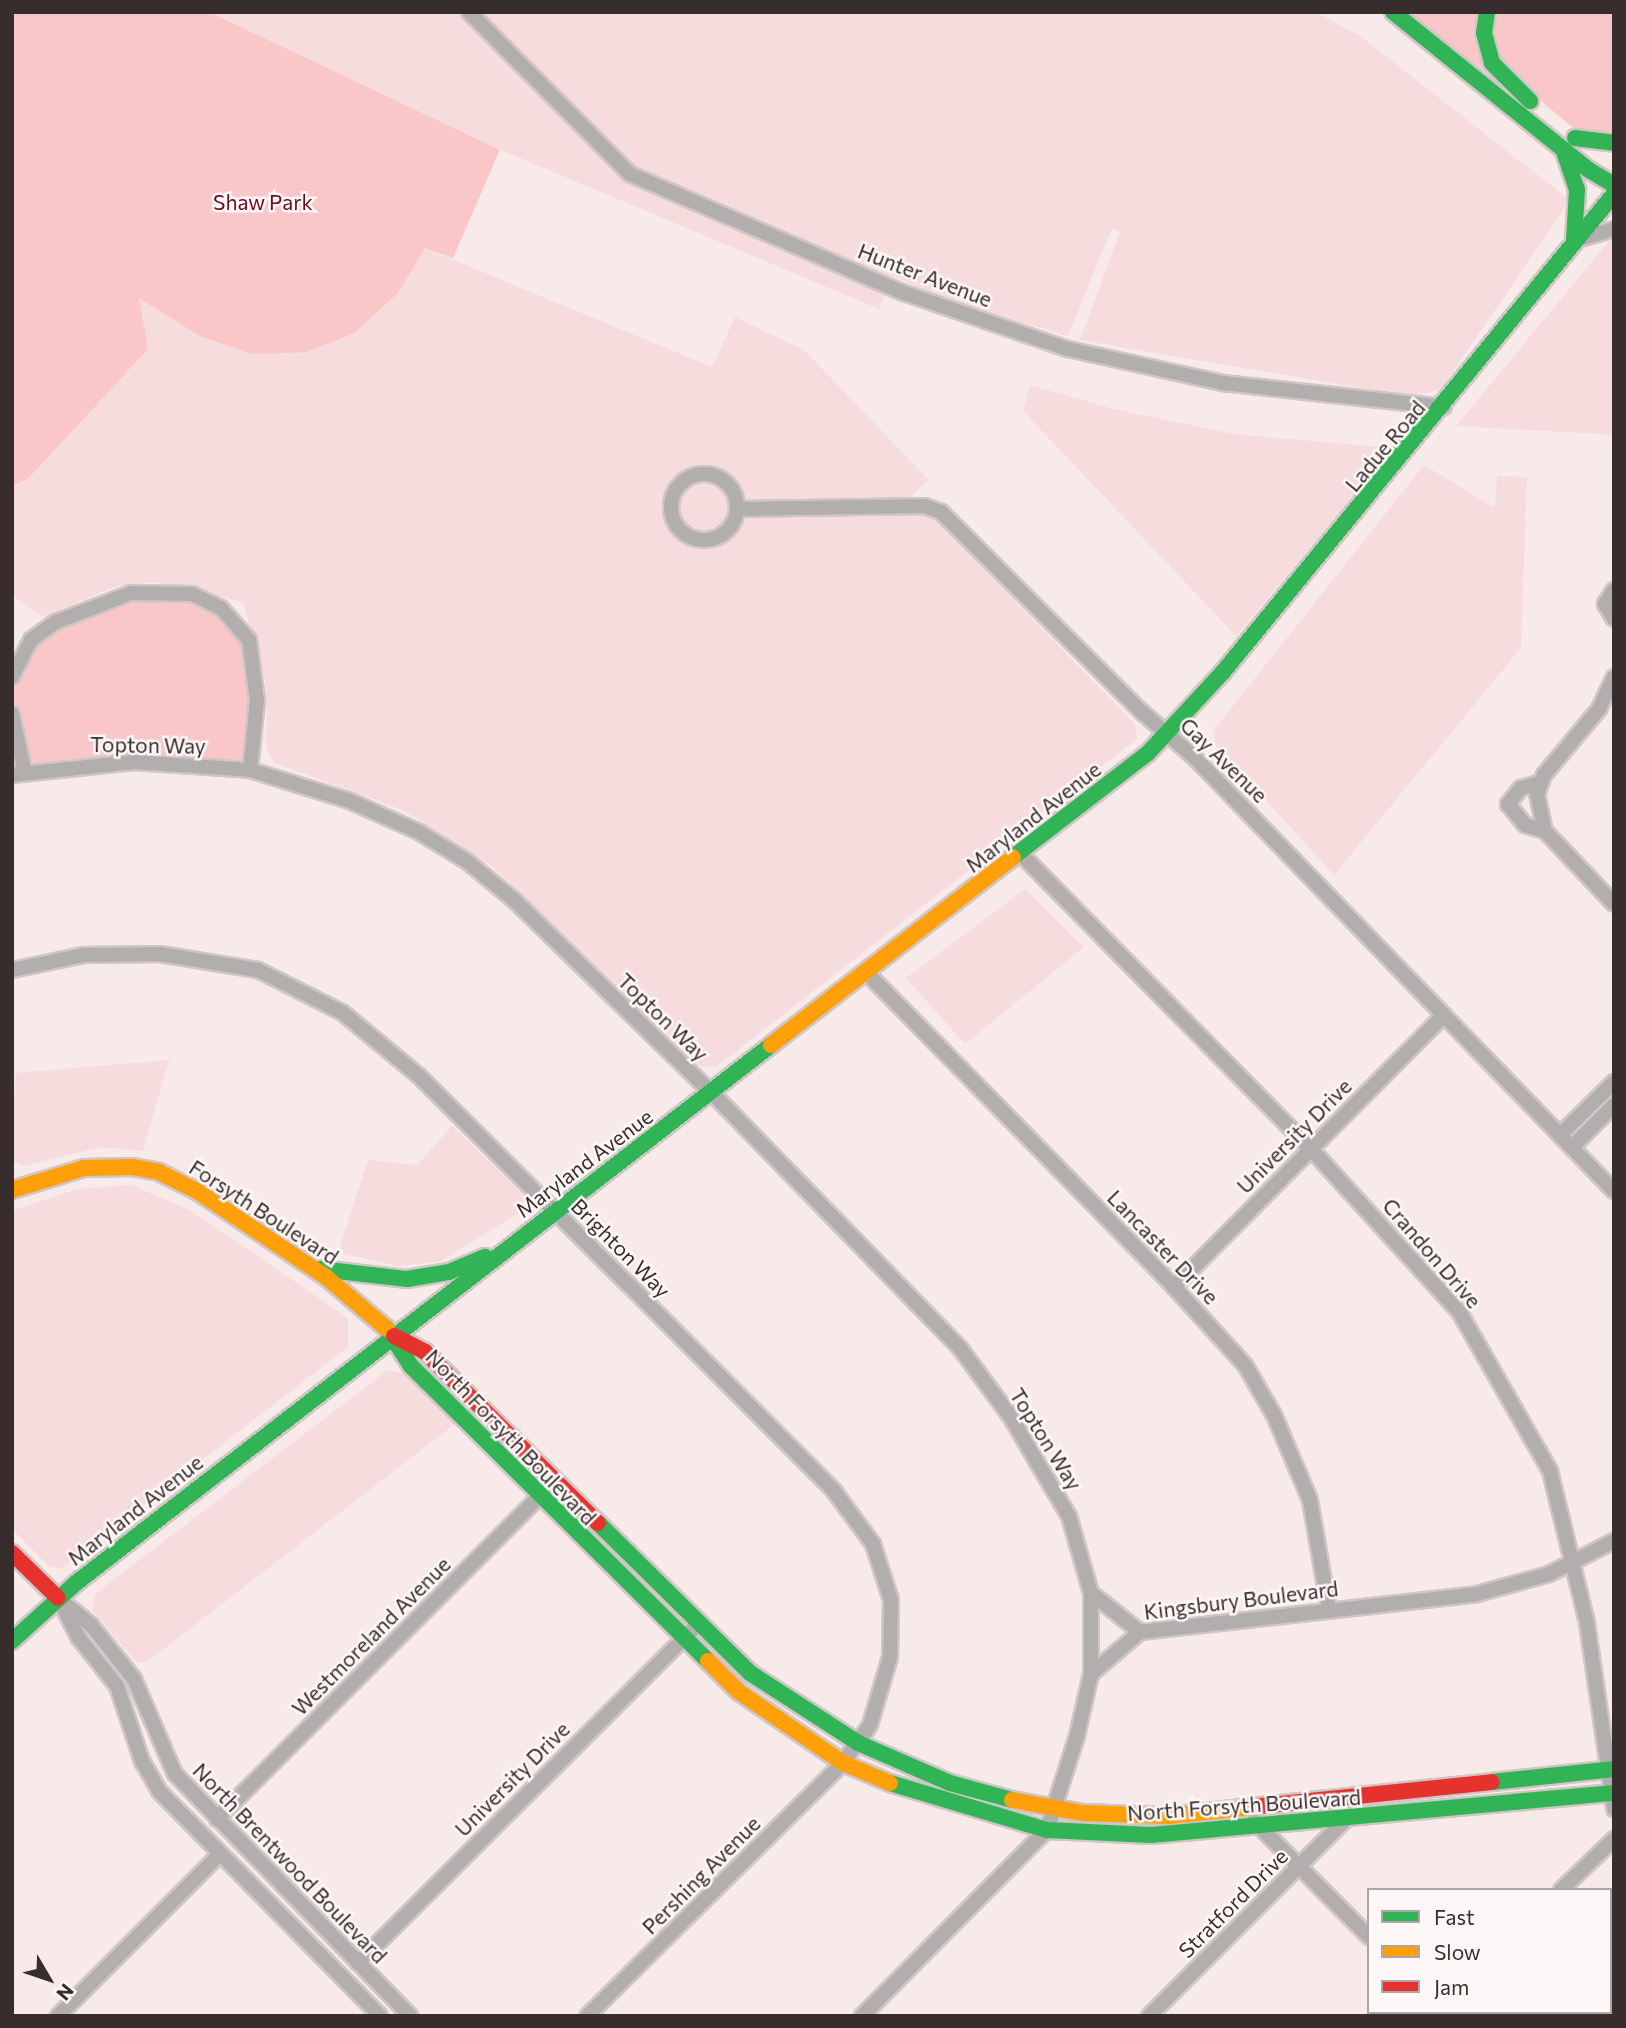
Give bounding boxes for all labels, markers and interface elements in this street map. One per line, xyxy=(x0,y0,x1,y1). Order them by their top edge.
park label: Shaw Park xyxy=(213,189,313,215)
street label: Hunter Avenue xyxy=(854,238,996,312)
street label: Ladue Road xyxy=(1340,395,1430,497)
street label: Gay Avenue xyxy=(1175,712,1273,808)
street label: Topton Way xyxy=(90,731,206,759)
street label: Maryland Avenue xyxy=(960,756,1106,878)
street label: Topton Way xyxy=(613,968,713,1066)
street label: University Drive xyxy=(1232,1074,1356,1198)
street label: Maryland Avenue xyxy=(511,1103,657,1223)
street label: Forsyth Boulevard xyxy=(185,1154,343,1270)
street label: Lancaster Drive xyxy=(1102,1185,1224,1309)
street label: Brighton Way xyxy=(566,1193,676,1303)
street label: Crandon Drive xyxy=(1378,1193,1486,1313)
street label: North Forsyth Boulevard xyxy=(421,1344,601,1530)
street label: Topton Way xyxy=(1005,1383,1087,1495)
street label: Maryland Avenue xyxy=(62,1449,208,1571)
street label: Westmoreland Avenue xyxy=(287,1552,455,1720)
street label: Kingsbury Boulevard xyxy=(1142,1576,1340,1624)
street label: University Drive xyxy=(450,1717,574,1841)
street label: North Brentwood Boulevard xyxy=(188,1758,392,1968)
street label: North Forsyth Boulevard xyxy=(1126,1784,1362,1826)
street label: Pershing Avenue xyxy=(637,1811,765,1939)
street label: Stratford Drive xyxy=(1173,1843,1293,1963)
legend xyxy=(1367,1888,1612,2014)
text: Fast xyxy=(1434,1904,1475,1929)
text: Slow xyxy=(1434,1939,1481,1964)
north arrow xyxy=(14,1944,84,2014)
text: Jam xyxy=(1434,1974,1469,1999)
text: N xyxy=(52,1980,79,2005)

